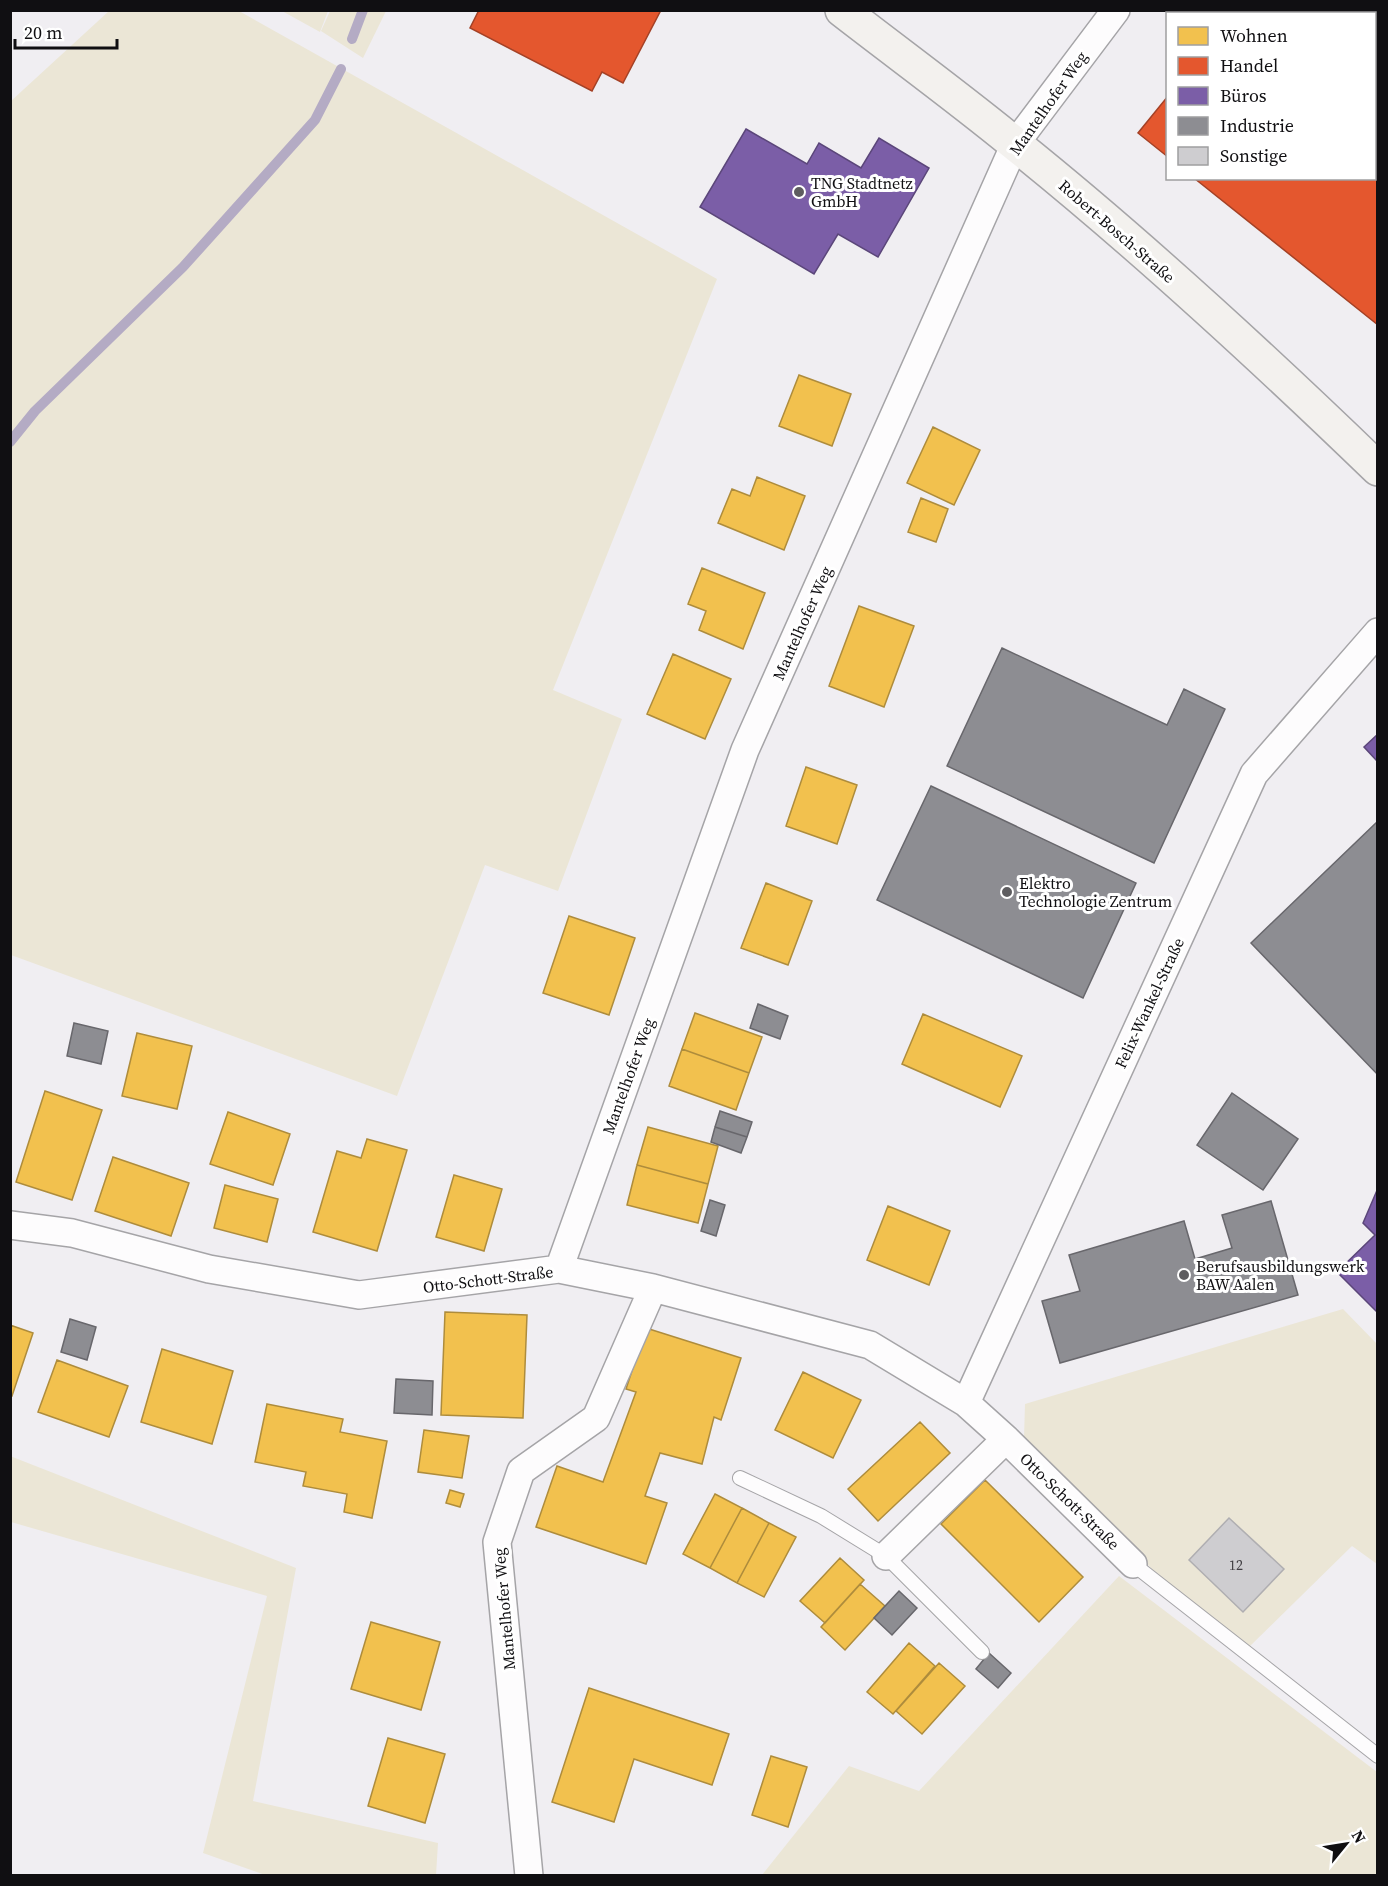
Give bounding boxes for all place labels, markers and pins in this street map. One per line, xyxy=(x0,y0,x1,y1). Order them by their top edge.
place label: TNG Stadtnetz GmbH xyxy=(811,172,913,212)
marker: TNG Stadtnetz GmbH xyxy=(792,185,806,199)
place label: Elektro Technologie Zentrum xyxy=(1019,872,1172,912)
marker: Elektro Technologie Zentrum xyxy=(1000,885,1014,899)
place label: Berufsausbildungswerk BAW Aalen xyxy=(1196,1255,1365,1295)
marker: Berufsausbildungswerk BAW Aalen xyxy=(1177,1268,1191,1282)

